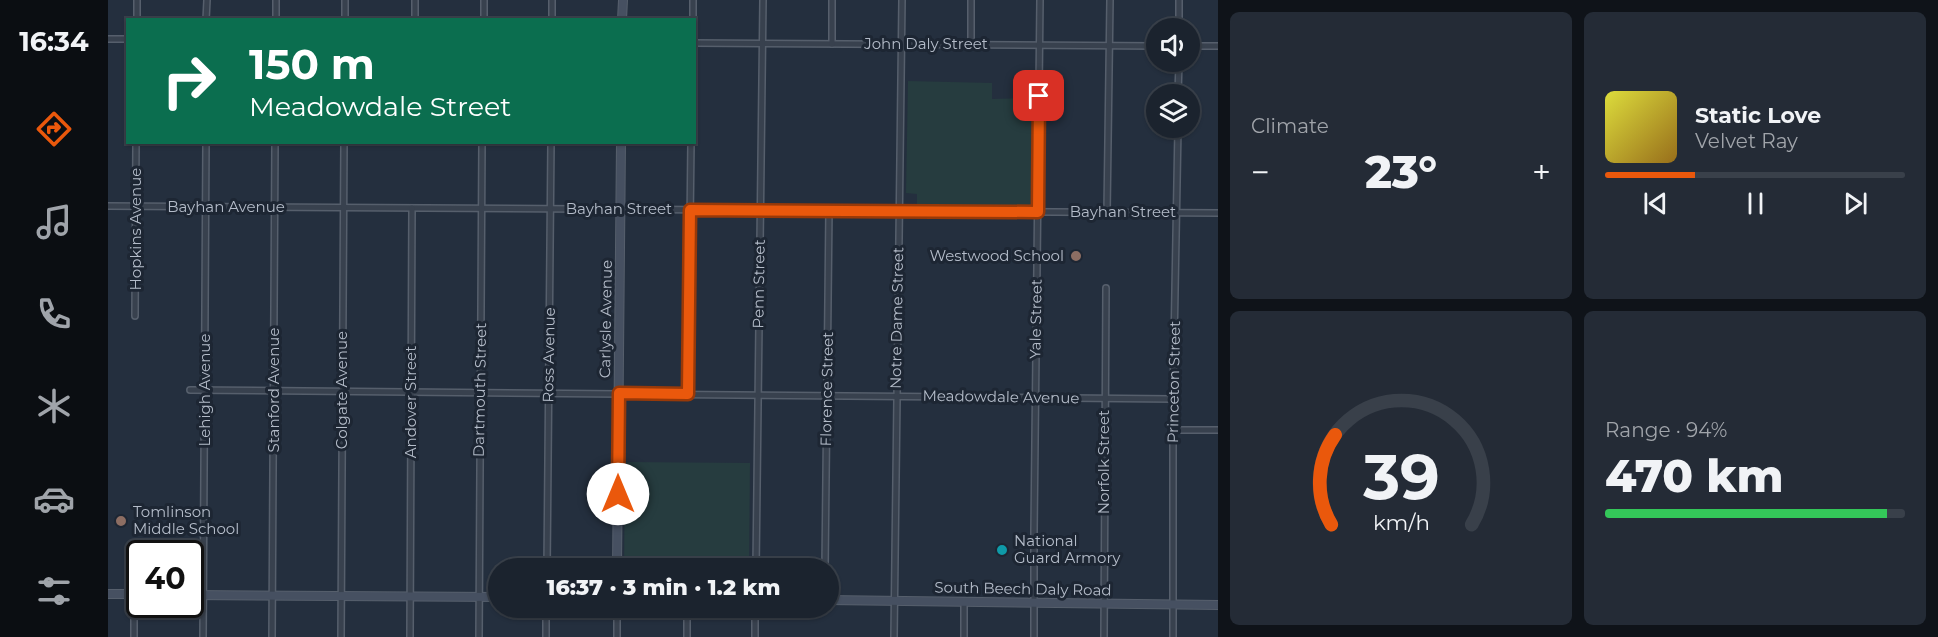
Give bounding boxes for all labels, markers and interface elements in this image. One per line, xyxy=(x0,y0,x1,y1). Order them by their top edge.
map controls xyxy=(1146,18,1200,138)
button: sound xyxy=(1146,18,1200,72)
text: 16:34 xyxy=(19,25,89,58)
street label: John Daly Street xyxy=(863,34,988,53)
text: 150 m xyxy=(249,38,375,90)
icon: right xyxy=(150,42,228,120)
pin xyxy=(1013,70,1064,121)
icon: arrive xyxy=(1022,79,1055,112)
button: layers xyxy=(1146,84,1200,138)
text: Meadowdale Street xyxy=(249,90,511,123)
text: Static Love xyxy=(1695,102,1821,129)
icon: directions xyxy=(33,108,75,150)
text: Climate xyxy=(1251,114,1329,138)
text: Velvet Ray xyxy=(1695,129,1798,153)
text: 23° xyxy=(1365,144,1437,199)
text: − xyxy=(1251,152,1270,192)
text: + xyxy=(1532,152,1551,192)
street label: Hopkins Avenue xyxy=(126,168,145,290)
icon: previous xyxy=(1639,187,1672,220)
icon: pause xyxy=(1739,187,1772,220)
icon: next xyxy=(1839,187,1872,220)
street label: Bayhan Avenue xyxy=(167,197,285,216)
street label: Bayhan Street xyxy=(566,199,672,218)
icon: music xyxy=(33,201,75,243)
street label: Bayhan Street xyxy=(1070,202,1176,221)
street label: Penn Street xyxy=(748,239,769,329)
place label: Westwood School xyxy=(929,246,1064,265)
street label: Notre Dame Street xyxy=(886,247,907,389)
marker: Westwood School xyxy=(1069,249,1083,263)
street label: Carlysle Avenue xyxy=(595,260,616,378)
street label: Yale Street xyxy=(1025,279,1046,359)
icon: phone xyxy=(33,293,75,335)
street label: Ross Avenue xyxy=(538,307,559,403)
street label: Princeton Street xyxy=(1163,321,1184,443)
street label: Dartmouth Street xyxy=(469,323,490,457)
street label: Stanford Avenue xyxy=(264,328,283,452)
street label: Colgate Avenue xyxy=(332,331,351,449)
street label: Florence Street xyxy=(816,332,837,446)
street label: Lehigh Avenue xyxy=(195,334,214,446)
street label: Andover Street xyxy=(401,346,420,458)
icon: climate xyxy=(33,385,75,427)
street label: Meadowdale Avenue xyxy=(922,386,1080,407)
street label: Norfolk Street xyxy=(1094,410,1113,514)
text: Range · 94% xyxy=(1605,418,1727,442)
text: 39 xyxy=(1362,439,1439,515)
text: 470 km xyxy=(1605,448,1784,503)
position arrow xyxy=(586,462,650,526)
icon: car xyxy=(33,478,75,520)
place label: Tomlinson Middle School xyxy=(133,502,239,538)
text: km/h xyxy=(1372,509,1430,535)
marker: Tomlinson Middle School xyxy=(114,514,128,528)
place label: National Guard Armory xyxy=(1014,531,1121,567)
speed limit sign: 40 xyxy=(126,540,204,618)
marker: National Guard Armory xyxy=(995,543,1009,557)
icon: filters xyxy=(33,570,75,612)
text: 16:37 · 3 min · 1.2 km xyxy=(547,574,780,601)
street label: South Beech Daly Road xyxy=(934,577,1112,600)

